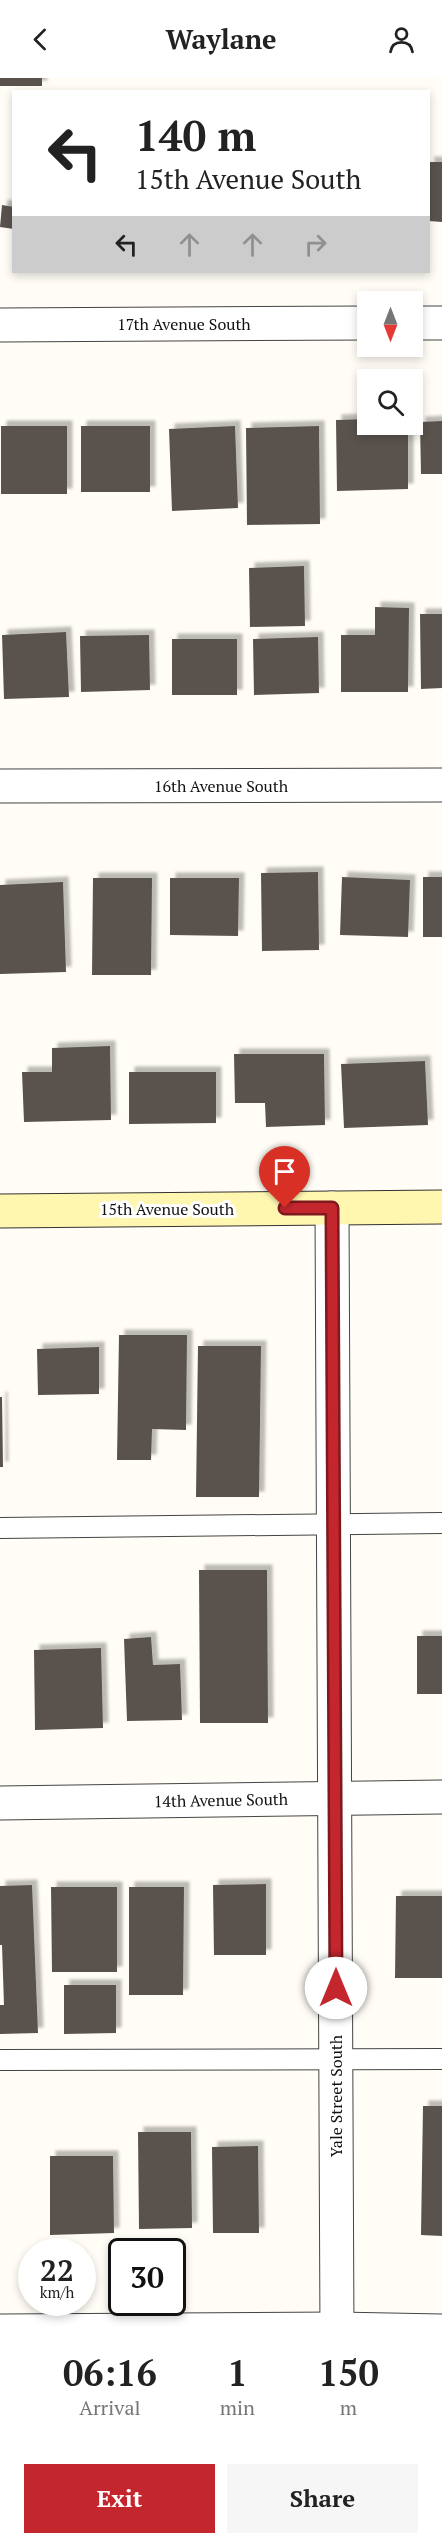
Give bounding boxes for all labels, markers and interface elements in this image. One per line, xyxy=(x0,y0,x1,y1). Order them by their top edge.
text: Waylane xyxy=(165,21,277,57)
icon: back xyxy=(24,23,57,56)
icon: person xyxy=(385,23,418,56)
text: 140 m xyxy=(135,107,256,163)
icon: left xyxy=(36,114,114,192)
text: 15th Avenue South xyxy=(135,161,361,197)
icon: left xyxy=(110,228,143,261)
icon: ahead xyxy=(173,228,206,261)
icon: ahead xyxy=(236,228,269,261)
icon: right xyxy=(299,228,332,261)
north arrow xyxy=(357,291,423,357)
map controls xyxy=(357,291,423,435)
street label: 17th Avenue South xyxy=(117,313,251,335)
button: search xyxy=(357,369,423,435)
street label: 16th Avenue South xyxy=(154,775,289,797)
pin xyxy=(259,1146,310,1208)
icon: arrive xyxy=(268,1155,301,1188)
street label: 15th Avenue South xyxy=(100,1198,235,1220)
street label: 14th Avenue South xyxy=(154,1788,289,1812)
position arrow xyxy=(304,1956,368,2020)
street label: Yale Street South xyxy=(325,2034,347,2157)
speed limit sign: 30 xyxy=(108,2238,186,2316)
text: 22 xyxy=(40,2250,74,2290)
text: km/h xyxy=(40,2282,74,2302)
text: 06:16 xyxy=(63,2349,157,2396)
text: 1 xyxy=(227,2349,248,2396)
text: 150 xyxy=(318,2349,379,2396)
text: Arrival xyxy=(79,2394,141,2421)
text: min xyxy=(220,2394,255,2421)
text: m xyxy=(340,2394,357,2421)
button: Exit xyxy=(24,2464,215,2533)
button: Share xyxy=(227,2464,418,2533)

